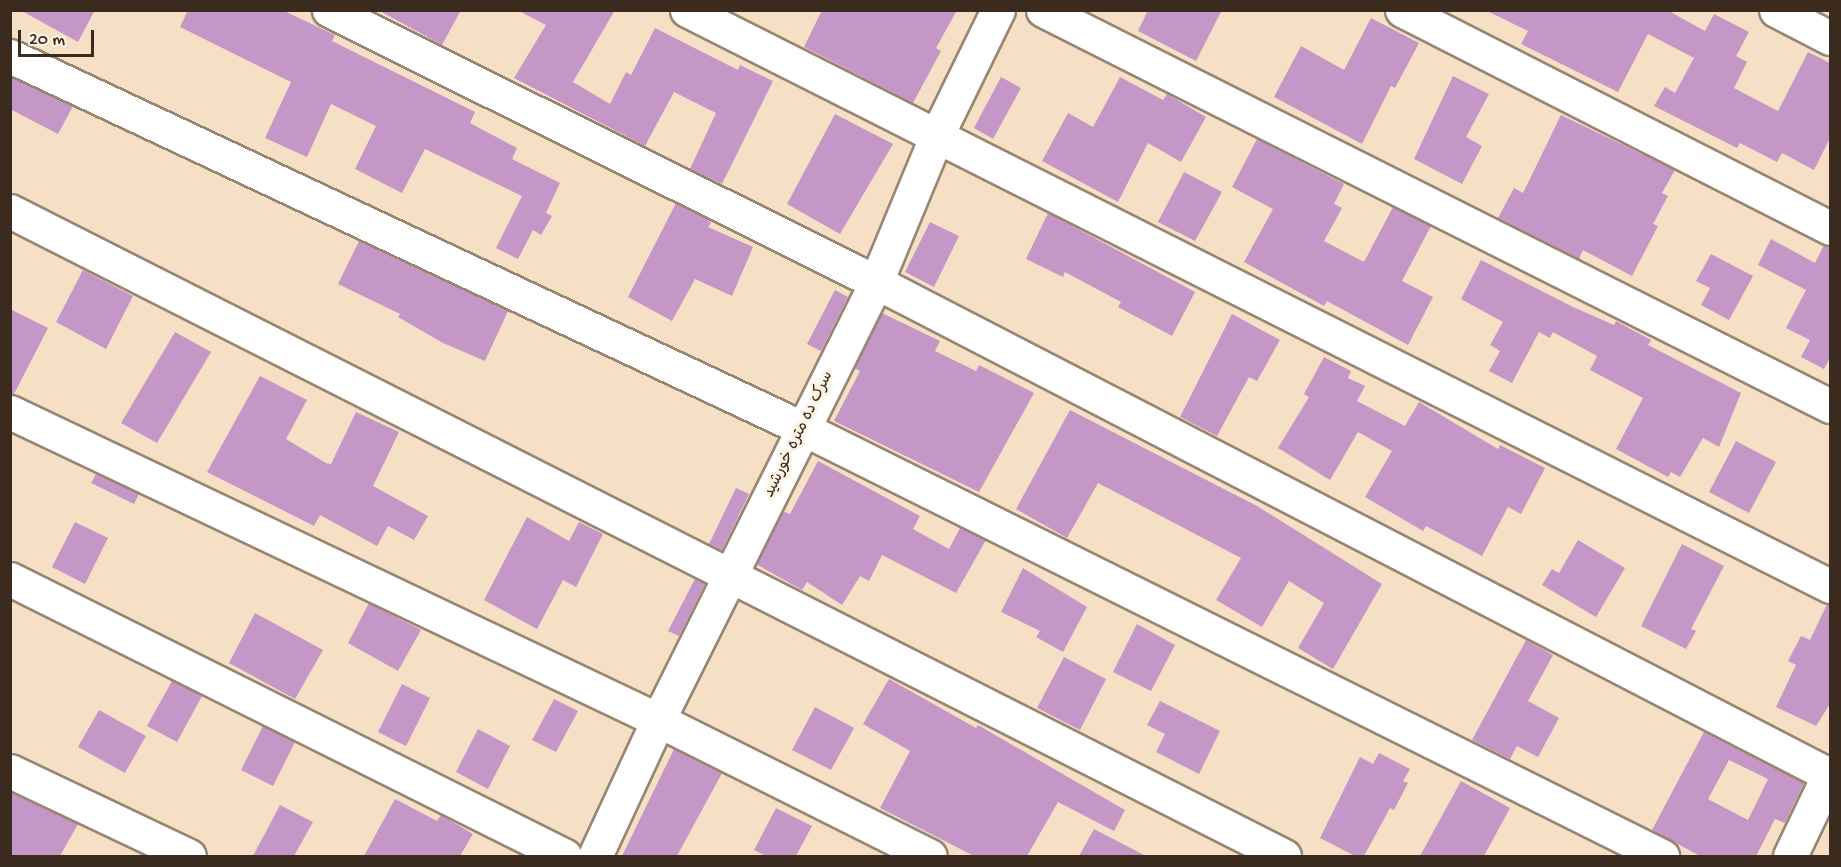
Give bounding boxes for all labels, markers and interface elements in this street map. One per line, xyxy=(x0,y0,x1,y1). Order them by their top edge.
scale bar xyxy=(21,18,98,56)
text: 20 m xyxy=(29,30,65,51)
street label: سرک ده متره خورشید xyxy=(761,369,839,501)

